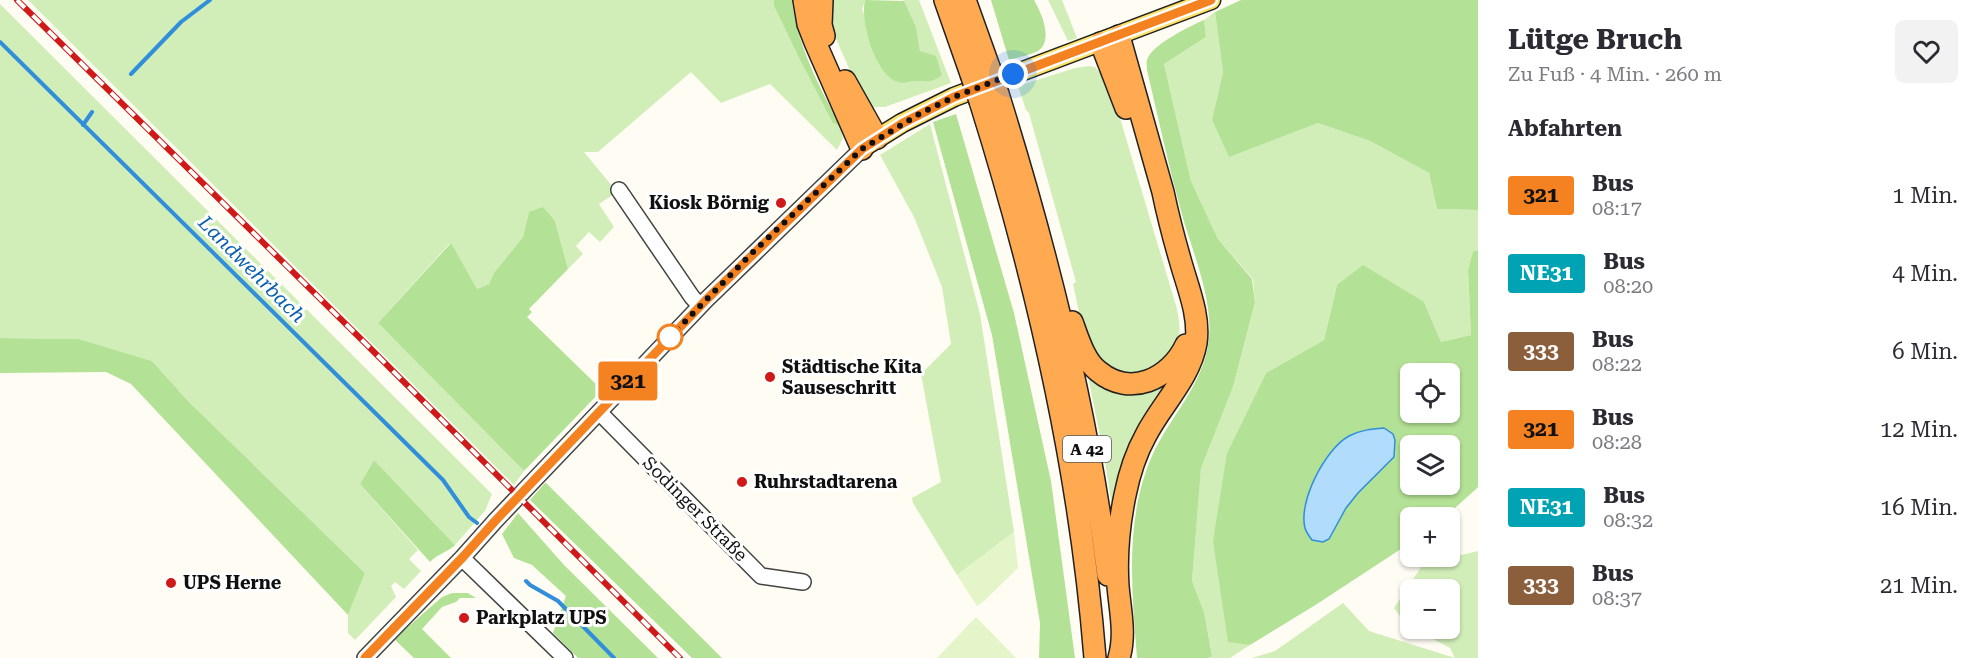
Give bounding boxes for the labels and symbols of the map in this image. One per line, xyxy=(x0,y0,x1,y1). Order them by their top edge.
your location xyxy=(998,59,1028,89)
place label: Kiosk Börnig xyxy=(649,192,770,213)
marker: Kiosk Börnig xyxy=(774,196,788,210)
water label: Landwehrbach xyxy=(193,210,310,327)
unlabelled marker xyxy=(657,324,683,350)
place label: Städtische Kita Sauseschritt xyxy=(782,356,922,398)
line badge: 321 xyxy=(594,362,662,400)
marker: Städtische Kita Sauseschritt xyxy=(763,370,777,384)
road number: A 42 xyxy=(1063,436,1111,462)
street label: Sodinger Straße xyxy=(639,452,752,565)
place label: Ruhrstadtarena xyxy=(754,471,898,492)
marker: Ruhrstadtarena xyxy=(735,475,749,489)
place label: UPS Herne xyxy=(183,572,282,593)
marker: UPS Herne xyxy=(164,576,178,590)
place label: Parkplatz UPS xyxy=(476,607,607,628)
marker: Parkplatz UPS xyxy=(457,611,471,625)

